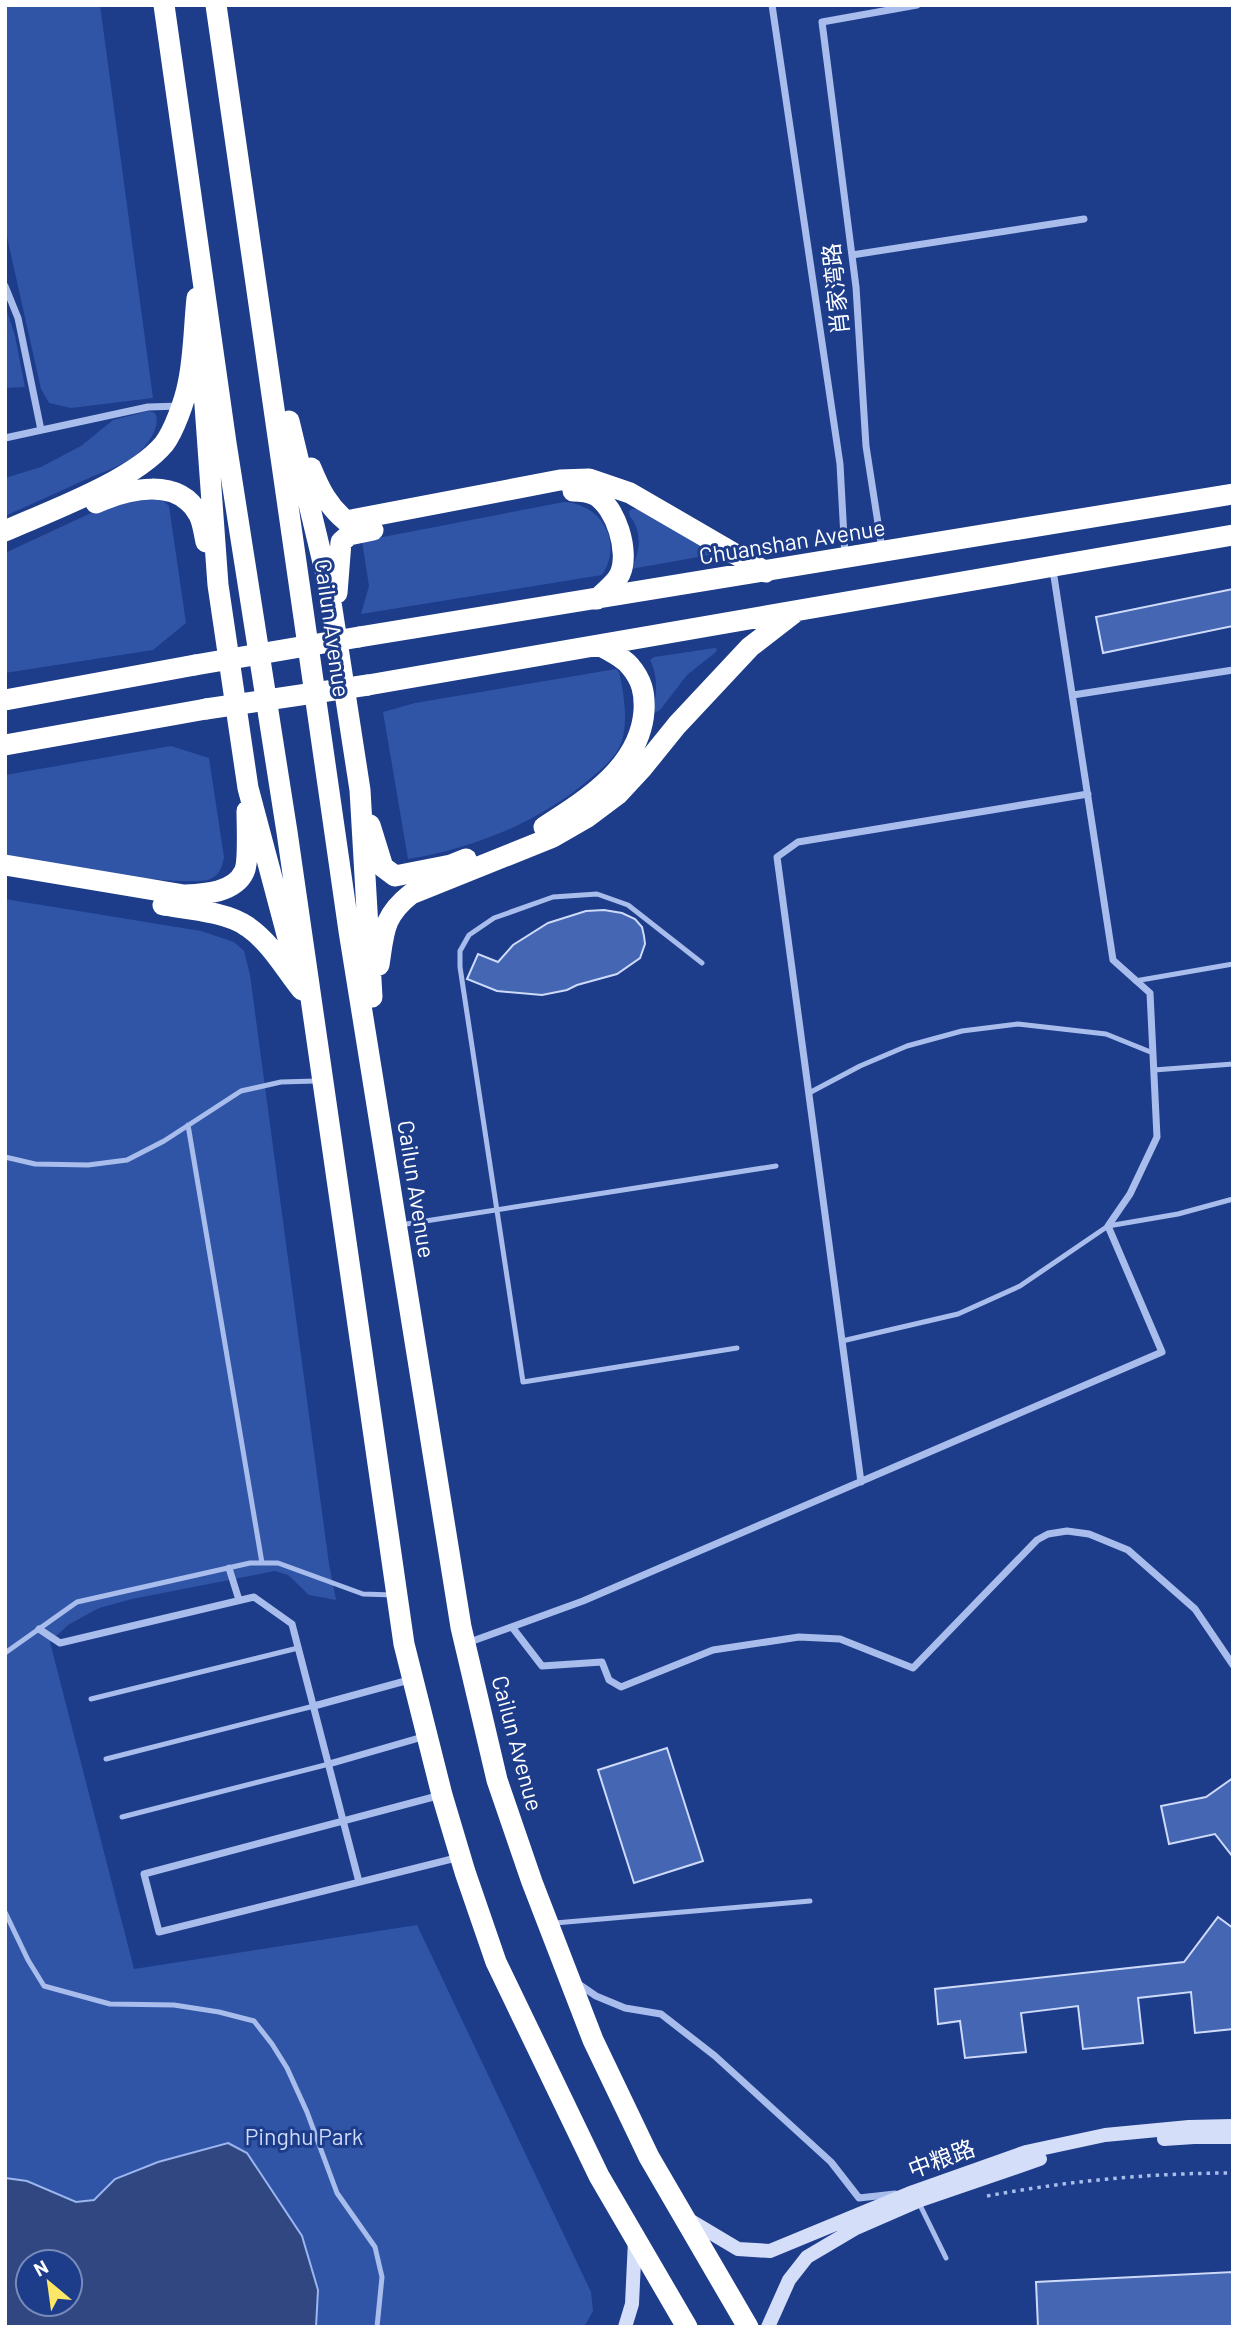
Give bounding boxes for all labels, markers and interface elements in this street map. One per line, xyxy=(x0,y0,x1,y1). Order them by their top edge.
street label: 肖家湾路 xyxy=(816,242,854,336)
street label: Chuanshan Avenue xyxy=(697,512,887,570)
street label: Cailun Avenue xyxy=(309,557,357,699)
street label: Cailun Avenue xyxy=(392,1118,442,1260)
street label: Cailun Avenue xyxy=(486,1672,550,1814)
park label: Pinghu Park xyxy=(245,2122,363,2150)
street label: 中粮路 xyxy=(904,2133,978,2183)
north arrow xyxy=(14,2248,84,2318)
text: N xyxy=(29,2255,52,2281)

